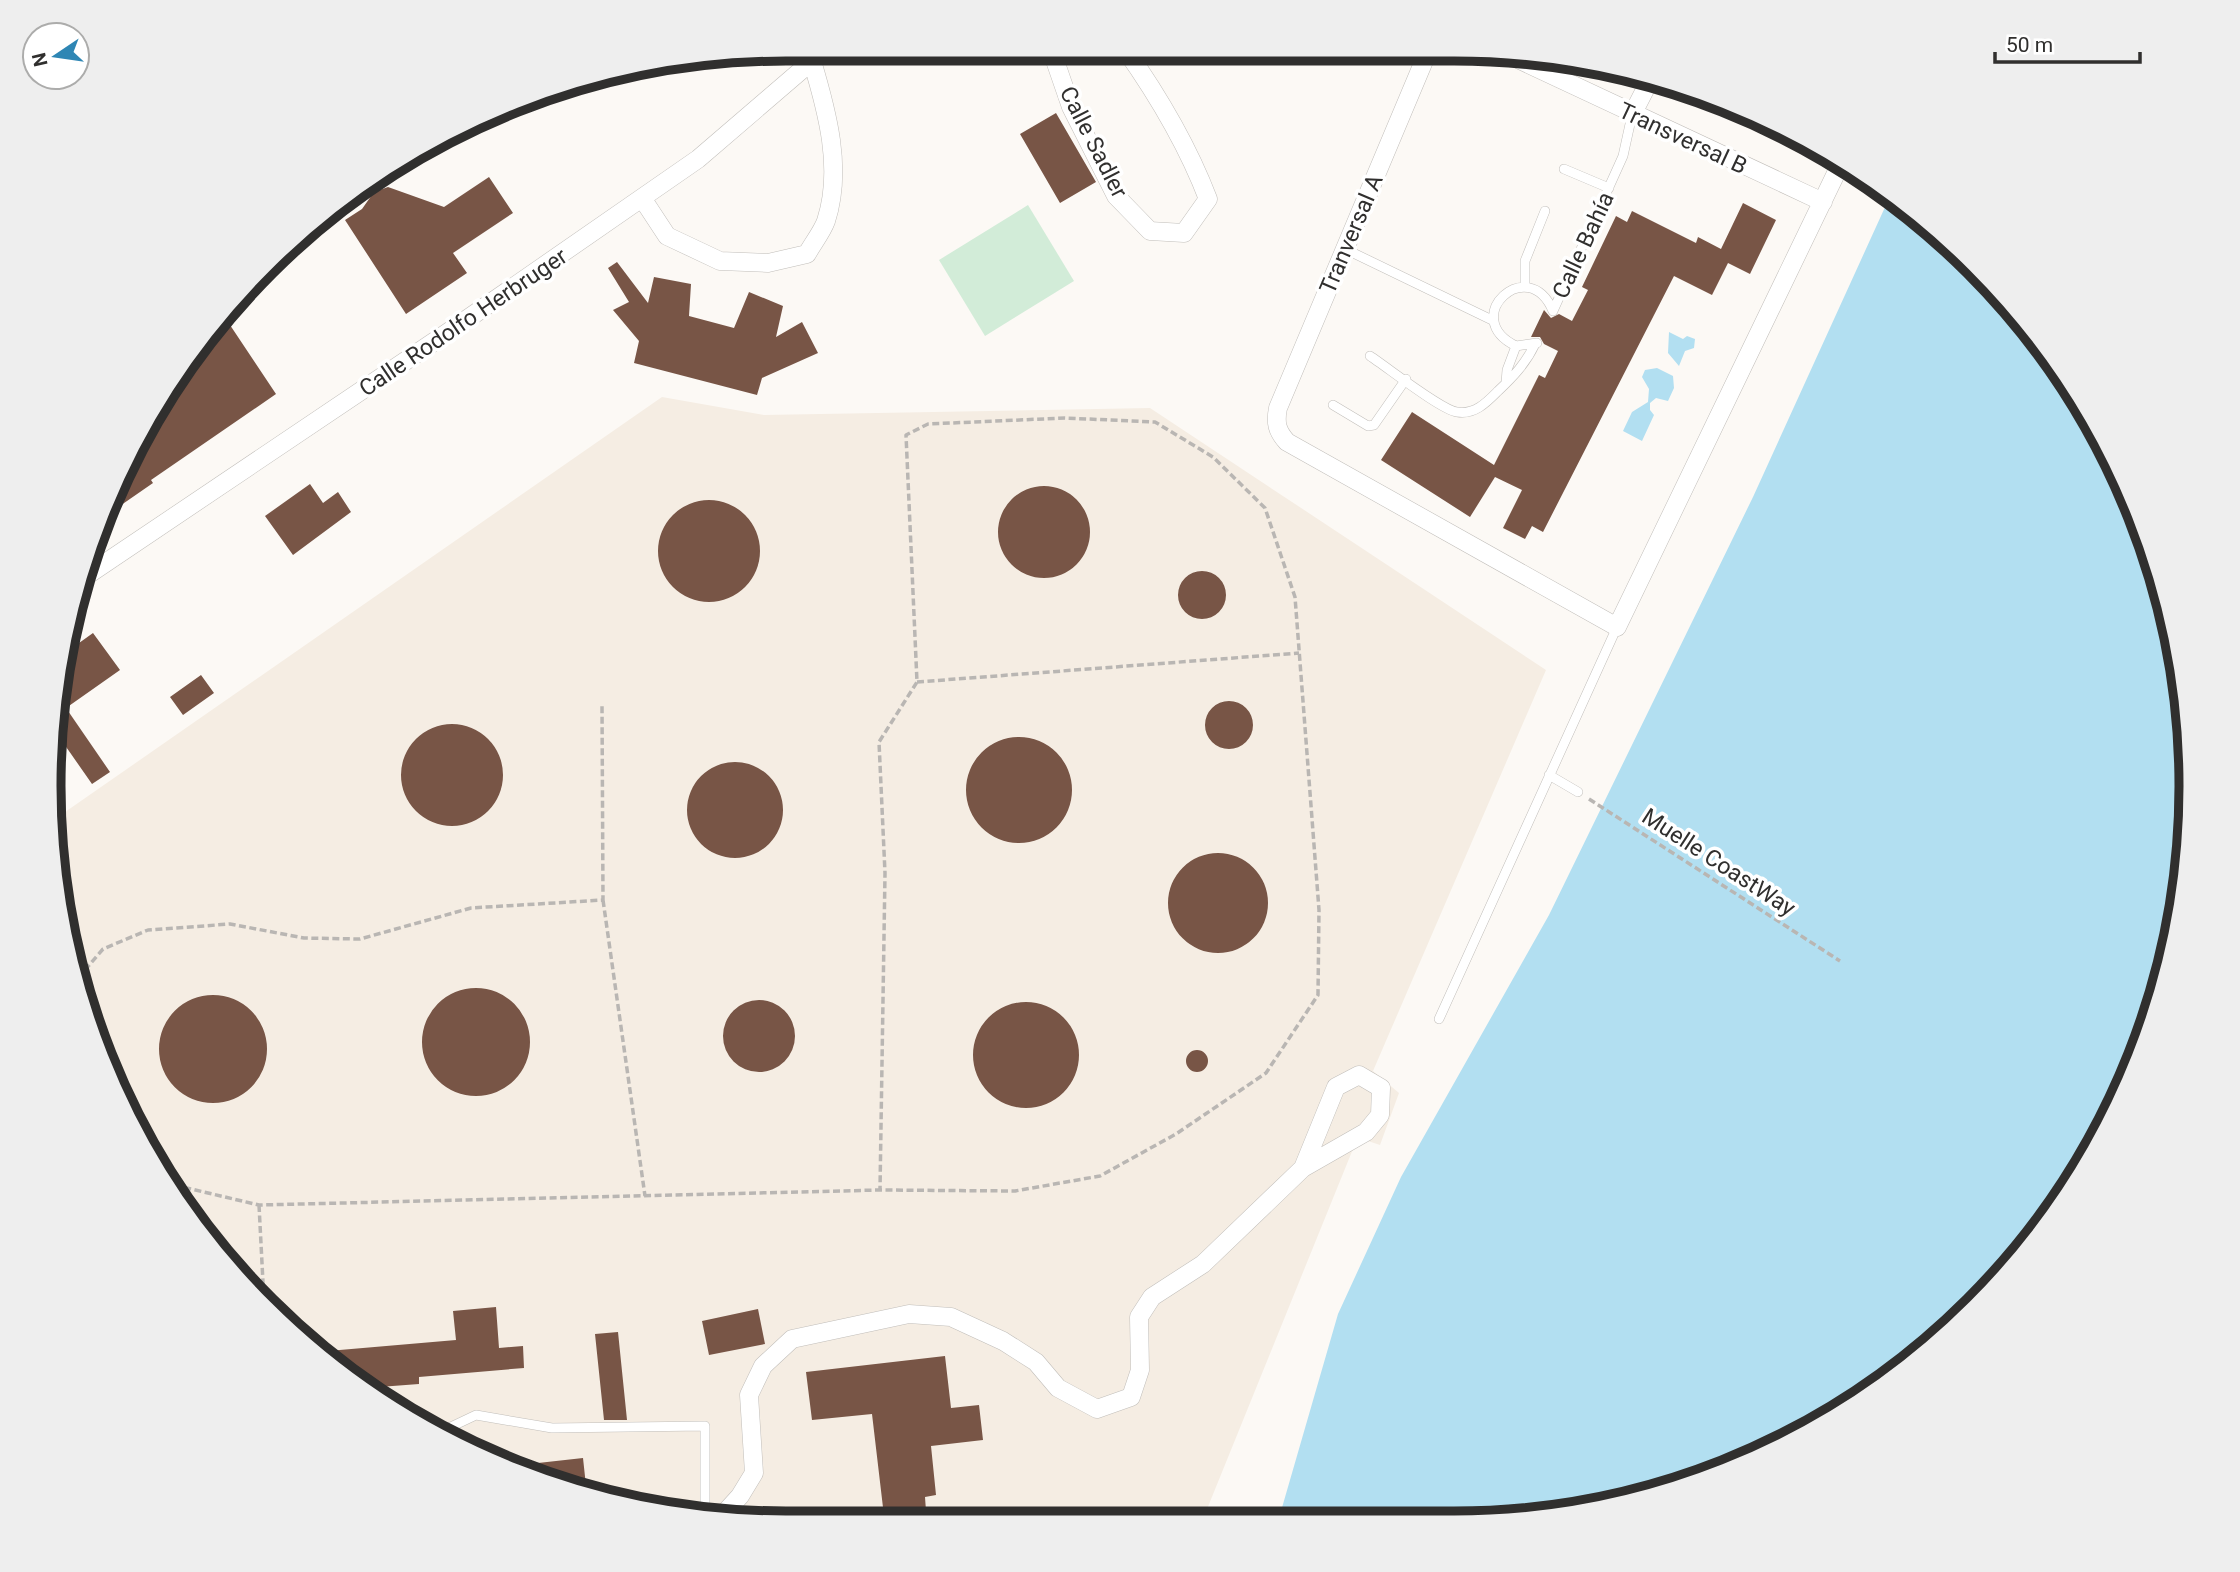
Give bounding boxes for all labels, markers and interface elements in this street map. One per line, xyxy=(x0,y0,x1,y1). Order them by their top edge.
north arrow xyxy=(21,21,91,91)
scale bar xyxy=(1995,21,2140,65)
text: 50 m xyxy=(2006,33,2053,57)
text: N xyxy=(27,51,53,69)
street label: Calle Sadler xyxy=(1054,82,1133,203)
street label: Transversal B xyxy=(1614,97,1751,180)
street label: Tranversal A xyxy=(1314,170,1389,298)
street label: Calle Bahía xyxy=(1547,188,1620,303)
street label: Calle Rodolfo Herbruger xyxy=(354,243,573,402)
street label: Muelle CoastWay xyxy=(1637,803,1801,922)

